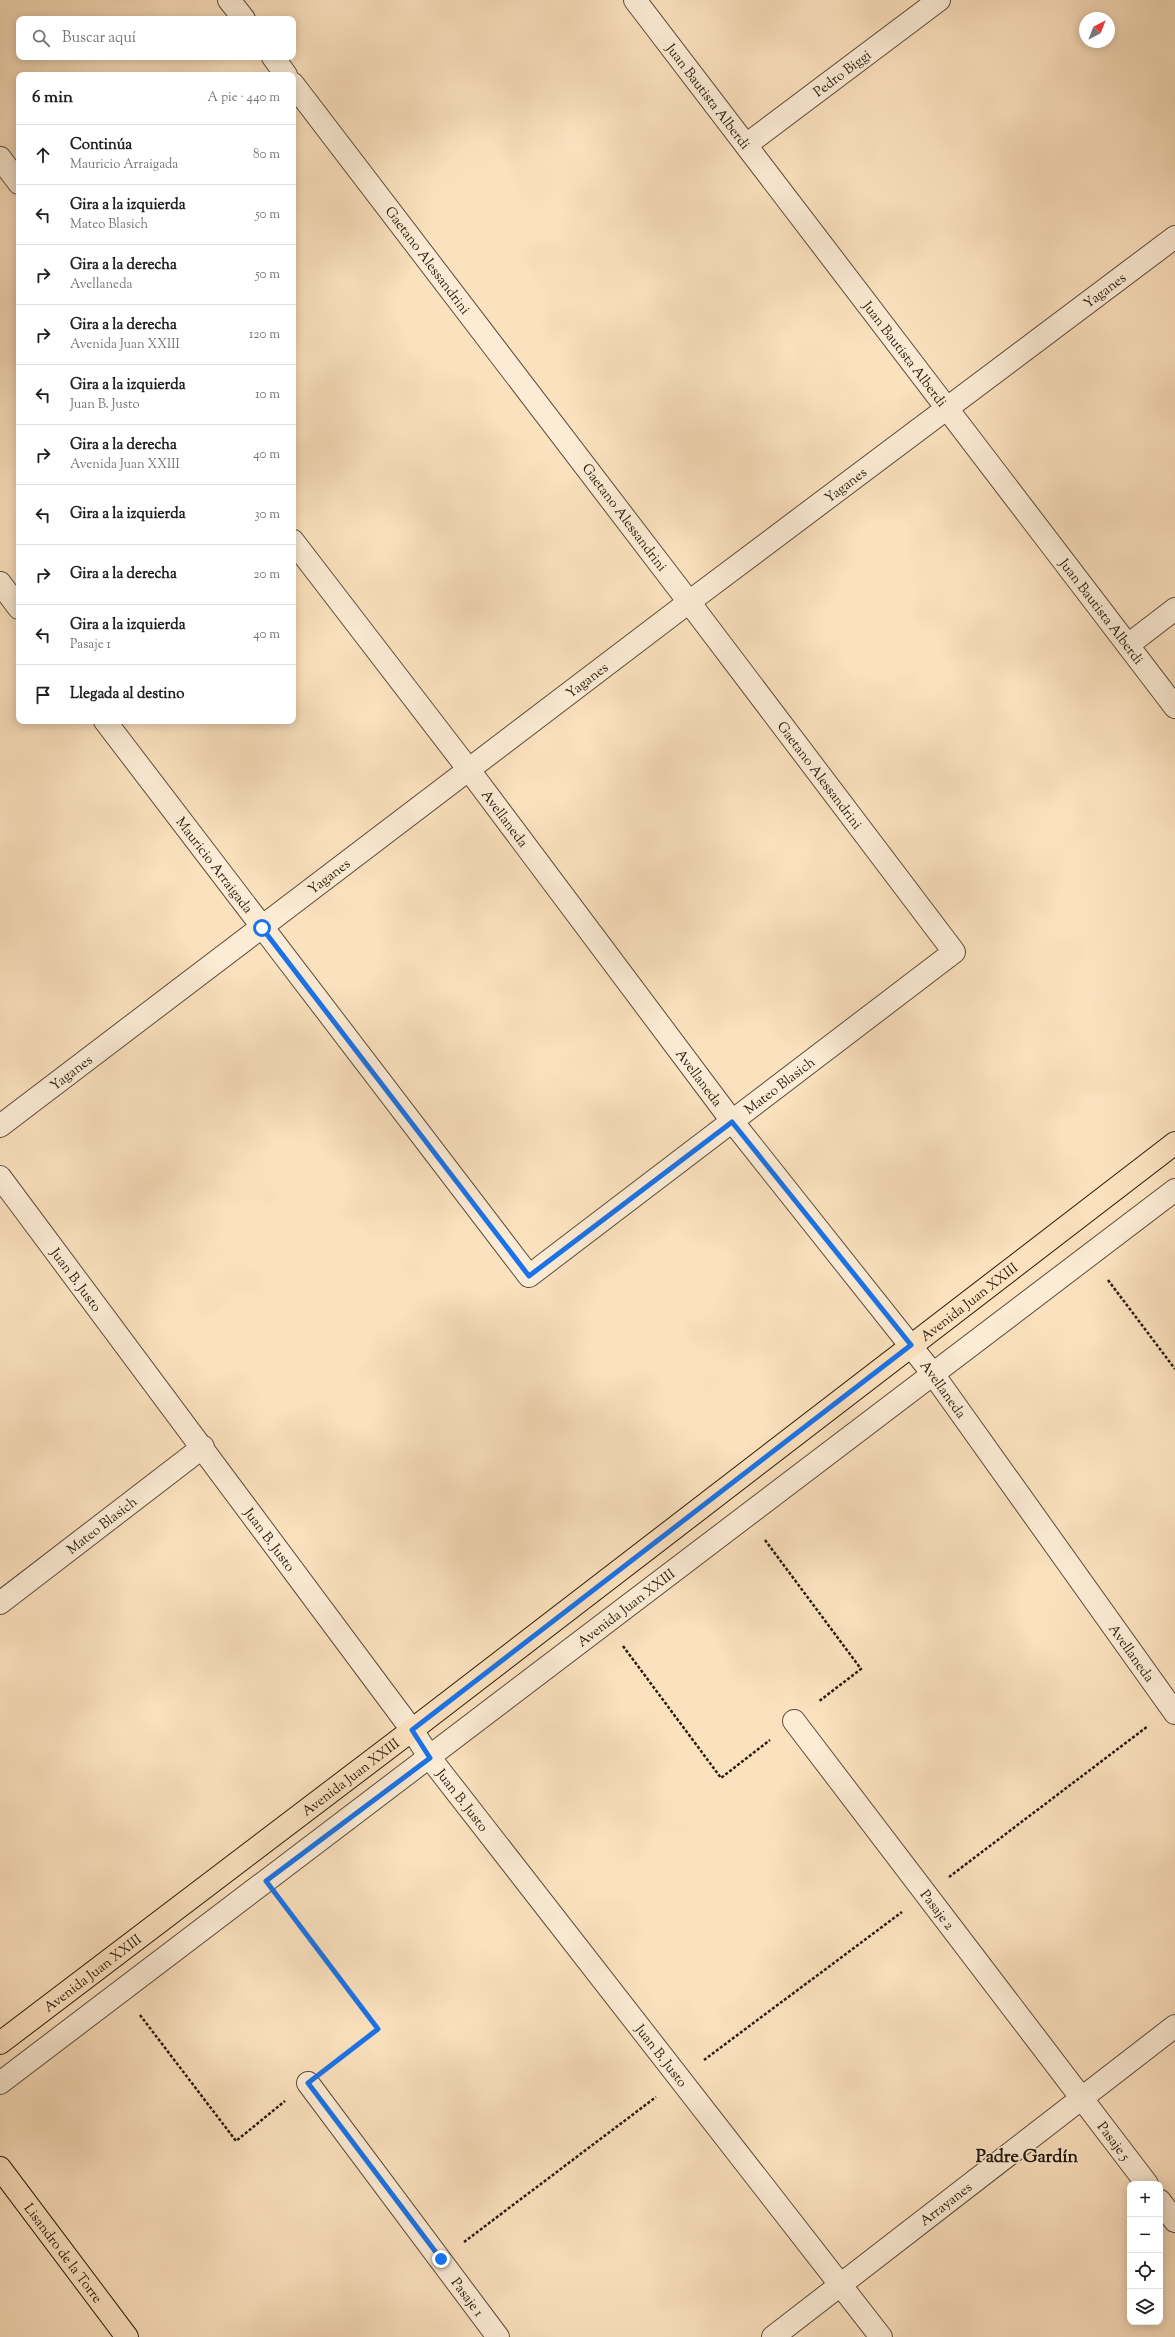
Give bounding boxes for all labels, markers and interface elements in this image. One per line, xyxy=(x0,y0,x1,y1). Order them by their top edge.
north arrow xyxy=(1079,12,1115,48)
search box xyxy=(16,16,296,60)
icon: search xyxy=(30,27,52,49)
text: Buscar aquí xyxy=(62,28,136,49)
street label: Juan Bautista Alberdi xyxy=(659,40,754,154)
street label: Pedro Biggi xyxy=(810,46,876,103)
text: 6 min xyxy=(32,86,73,110)
text: A pie · 440 m xyxy=(208,89,280,107)
text: Continúa xyxy=(70,135,132,156)
icon: ahead xyxy=(32,144,54,166)
text: 80 m xyxy=(253,146,280,164)
text: Mauricio Arraigada xyxy=(70,156,178,174)
text: Gira a la izquierda xyxy=(70,195,186,216)
street label: Gaetano Alessandrini xyxy=(379,203,474,319)
icon: left xyxy=(32,204,54,226)
text: 50 m xyxy=(255,206,280,224)
text: Mateo Blasich xyxy=(70,216,148,234)
text: Gira a la derecha xyxy=(70,255,177,276)
icon: right xyxy=(32,264,54,286)
text: 50 m xyxy=(255,266,280,284)
street label: Yaganes xyxy=(1080,269,1131,314)
text: Avellaneda xyxy=(70,276,132,294)
street label: Juan Bautista Alberdi xyxy=(856,297,950,412)
text: Gira a la derecha xyxy=(70,315,177,336)
icon: right xyxy=(32,324,54,346)
text: 120 m xyxy=(249,326,280,344)
text: Avenida Juan XXIII xyxy=(70,336,180,354)
text: Gira a la izquierda xyxy=(70,375,186,396)
icon: left xyxy=(32,384,54,406)
text: 10 m xyxy=(255,386,280,404)
text: Juan B. Justo xyxy=(70,396,140,414)
text: Gira a la derecha xyxy=(70,435,177,456)
icon: right xyxy=(32,444,54,466)
text: 40 m xyxy=(253,446,280,464)
text: Avenida Juan XXIII xyxy=(70,456,180,474)
street label: Gaetano Alessandrini xyxy=(576,460,671,576)
street label: Yaganes xyxy=(821,464,872,509)
icon: left xyxy=(32,504,54,526)
text: Gira a la izquierda xyxy=(70,504,186,525)
text: 30 m xyxy=(254,506,280,524)
street label: Juan Bautista Alberdi xyxy=(1053,554,1147,669)
icon: right xyxy=(32,564,54,586)
text: Gira a la derecha xyxy=(70,564,177,585)
text: 20 m xyxy=(254,566,280,584)
text: Gira a la izquierda xyxy=(70,615,186,636)
icon: left xyxy=(32,624,54,646)
text: 40 m xyxy=(253,626,280,644)
text: Pasaje 1 xyxy=(70,636,111,654)
street label: Yaganes xyxy=(562,659,613,704)
icon: arrive xyxy=(32,684,54,706)
text: Llegada al destino xyxy=(70,684,185,705)
street label: Gaetano Alessandrini xyxy=(771,718,866,834)
street label: Avellaneda xyxy=(475,786,532,853)
street label: Mauricio Arraigada xyxy=(170,814,257,919)
street label: Yaganes xyxy=(304,855,355,900)
route start xyxy=(253,919,271,937)
street label: Avellaneda xyxy=(670,1046,726,1112)
street label: Yaganes xyxy=(47,1051,98,1096)
street label: Mateo Blasich xyxy=(741,1053,820,1120)
street label: Juan B. Justo xyxy=(44,1244,105,1317)
street label: Avenida Juan XXIII xyxy=(917,1259,1023,1347)
street label: Avellaneda xyxy=(914,1357,970,1424)
street label: Mateo Blasich xyxy=(63,1493,142,1560)
street label: Juan B. Justo xyxy=(237,1504,299,1577)
street label: Avenida Juan XXIII xyxy=(574,1565,680,1653)
street label: Avellaneda xyxy=(1103,1621,1158,1688)
street label: Avenida Juan XXIII xyxy=(298,1734,405,1822)
street label: Juan B. Justo xyxy=(430,1765,492,1837)
street label: Pasaje 2 xyxy=(914,1886,958,1935)
street label: Avenida Juan XXIII xyxy=(40,1930,147,2018)
street label: Juan B. Justo xyxy=(629,2020,691,2093)
street label: Pasaje 5 xyxy=(1091,2118,1134,2166)
district label: Padre Gardín xyxy=(976,2145,1079,2171)
street label: Arrayanes xyxy=(916,2178,977,2232)
map controls xyxy=(1127,2181,1163,2325)
button: + xyxy=(1127,2181,1163,2217)
street label: Lisandro de la Torre xyxy=(18,2200,106,2308)
button: − xyxy=(1127,2217,1163,2253)
route end xyxy=(432,2250,450,2268)
button: locate xyxy=(1127,2253,1163,2289)
street label: Pasaje 1 xyxy=(445,2274,488,2322)
button: layers xyxy=(1127,2289,1163,2325)

